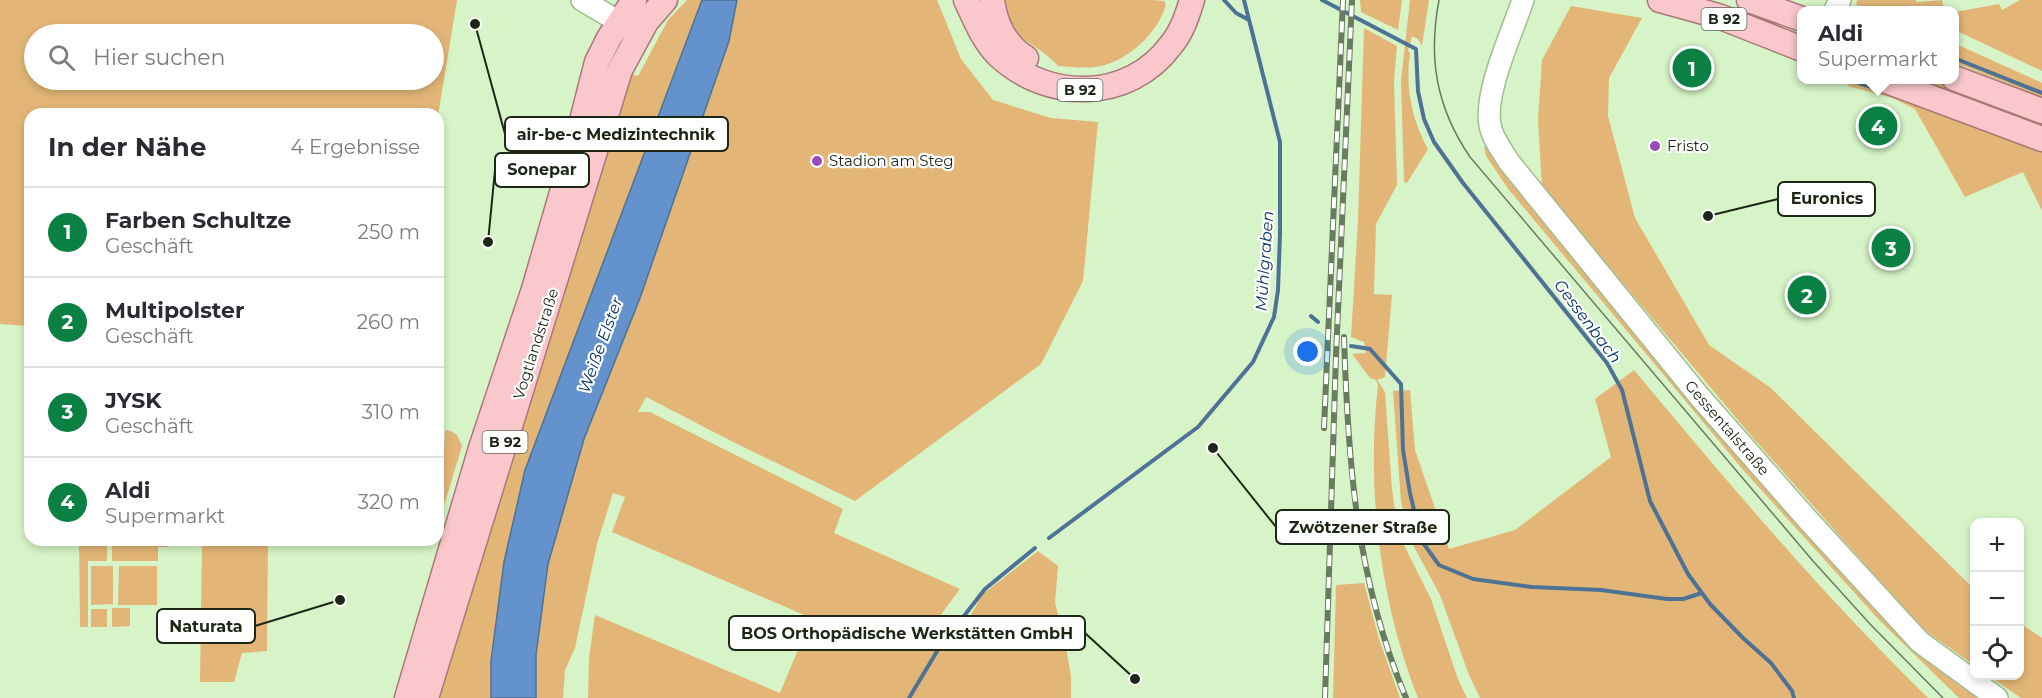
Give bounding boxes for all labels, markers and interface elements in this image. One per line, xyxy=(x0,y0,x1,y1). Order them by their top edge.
popup xyxy=(1797,6,1959,84)
road number: B 92 xyxy=(1702,8,1746,30)
text: Aldi xyxy=(1818,20,1863,47)
search box xyxy=(24,24,444,90)
icon: search xyxy=(45,41,78,74)
text: Hier suchen xyxy=(93,44,225,71)
pin: 1 xyxy=(1672,46,1712,90)
text: Supermarkt xyxy=(1818,47,1938,71)
road number: B 92 xyxy=(1058,79,1102,101)
pin: 4 xyxy=(1858,104,1898,148)
callout: air-be-c Medizintechnik xyxy=(505,117,728,151)
text: air-be-c Medizintechnik xyxy=(517,125,716,144)
text: In der Nähe xyxy=(48,131,206,163)
text: 4 Ergebnisse xyxy=(291,135,420,159)
place label: Fristo xyxy=(1667,136,1709,155)
marker: Fristo xyxy=(1648,139,1662,153)
place label: Stadion am Steg xyxy=(829,151,954,170)
callout: Sonepar xyxy=(495,153,589,187)
marker: Stadion am Steg xyxy=(810,154,824,168)
text: Sonepar xyxy=(507,160,577,179)
callout: Euronics xyxy=(1778,182,1875,216)
text: Euronics xyxy=(1791,189,1864,208)
text: Farben Schultze xyxy=(105,207,291,234)
water label: Mühlgraben xyxy=(1252,210,1277,312)
text: 1 xyxy=(64,220,71,244)
text: 250 m xyxy=(358,220,420,244)
pin: 3 xyxy=(1872,226,1910,270)
text: Geschäft xyxy=(105,234,194,258)
pin: 2 xyxy=(1788,272,1826,318)
water label: Gessenbach xyxy=(1550,276,1625,367)
street label: Vogtlandstraße xyxy=(509,286,562,402)
water label: Weiße Elster xyxy=(574,294,627,395)
text: Multipolster xyxy=(105,297,244,324)
text: 2 xyxy=(62,310,73,334)
text: 260 m xyxy=(357,310,420,334)
text: Geschäft xyxy=(105,324,194,348)
your location xyxy=(1293,337,1322,366)
street label: Gessentalstraße xyxy=(1681,376,1774,479)
text: JYSK xyxy=(105,387,162,414)
text: 3 xyxy=(62,400,73,424)
text: 310 m xyxy=(362,400,420,424)
text: Geschäft xyxy=(105,414,194,438)
road number: B 92 xyxy=(482,431,528,453)
text: Aldi xyxy=(105,477,150,504)
text: 4 xyxy=(61,490,74,514)
text: 320 m xyxy=(358,490,420,514)
text: Supermarkt xyxy=(105,504,225,528)
callout: Zwötzener Straße xyxy=(1276,510,1449,544)
text: Zwötzener Straße xyxy=(1289,518,1437,537)
map controls xyxy=(1970,518,2024,680)
button: + xyxy=(1970,518,2024,572)
button: − xyxy=(1970,572,2024,626)
callout: Naturata xyxy=(157,609,255,643)
callout: BOS Orthopädische Werkstätten GmbH xyxy=(729,616,1085,650)
text: Naturata xyxy=(169,617,243,636)
text: BOS Orthopädische Werkstätten GmbH xyxy=(741,624,1073,643)
button: locate xyxy=(1970,626,2024,680)

